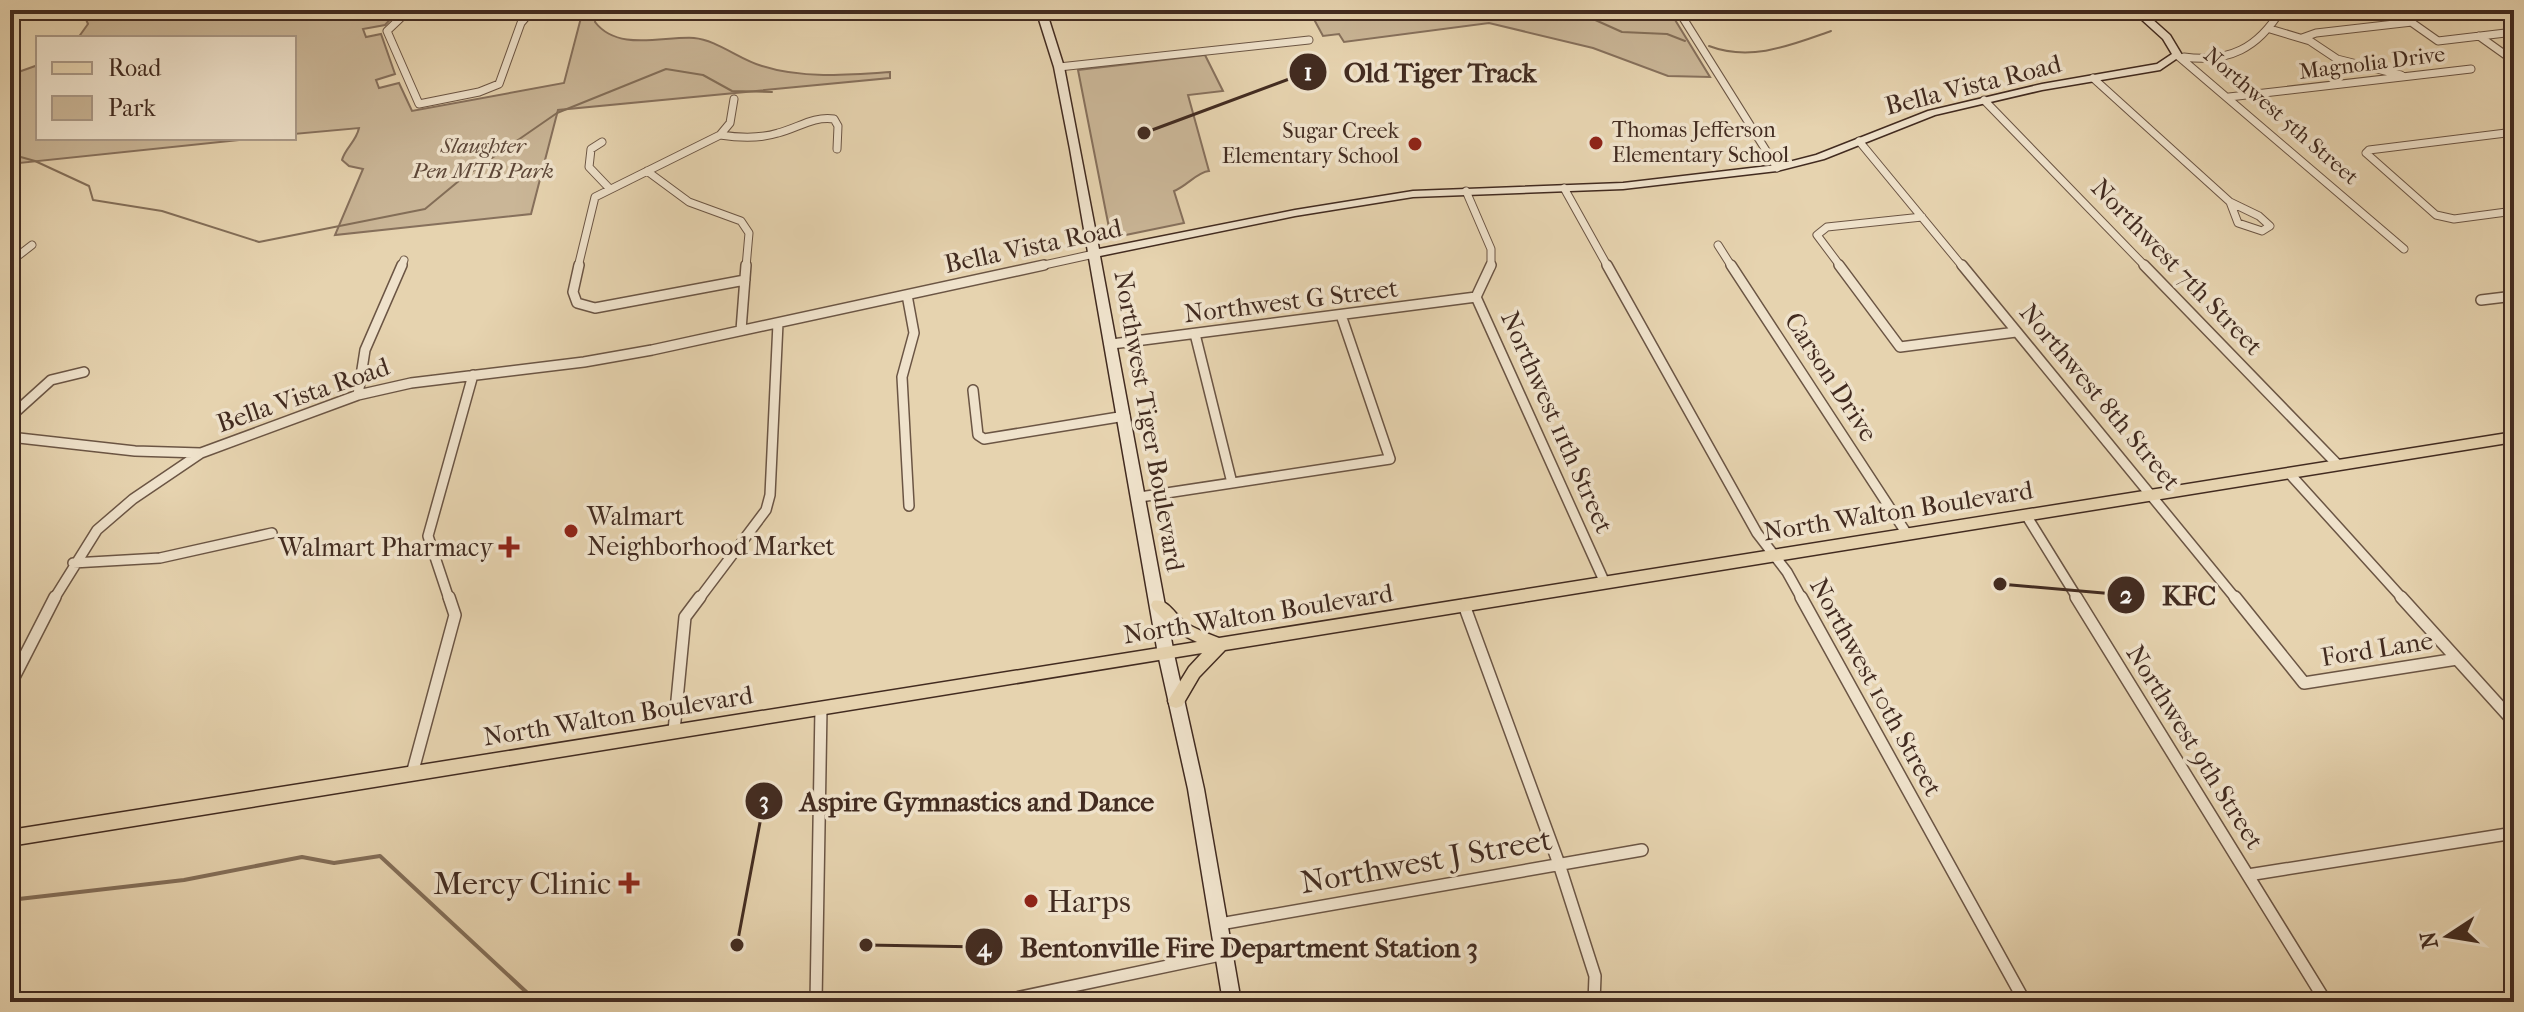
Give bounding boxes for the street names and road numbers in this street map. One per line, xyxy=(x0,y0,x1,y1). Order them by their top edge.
street label: Magnolia Drive xyxy=(2297,41,2447,85)
street label: Northwest 5th Street xyxy=(2198,42,2364,190)
street label: Bella Vista Road xyxy=(1882,48,2065,122)
street label: Northwest 7th Street xyxy=(2085,172,2270,362)
street label: Bella Vista Road xyxy=(941,212,1125,280)
street label: Northwest Tiger Boulevard xyxy=(1107,268,1191,575)
street label: Northwest G Street xyxy=(1182,272,1401,330)
street label: Northwest 8th Street xyxy=(2013,297,2188,497)
street label: Northwest 11th Street xyxy=(1494,306,1620,538)
street label: Carson Drive xyxy=(1778,307,1884,447)
street label: Bella Vista Road xyxy=(213,351,394,439)
street label: North Walton Boulevard xyxy=(1761,474,2036,548)
street label: Northwest 10th Street xyxy=(1803,573,1949,802)
street label: North Walton Boulevard xyxy=(1121,577,1396,651)
street label: Ford Lane xyxy=(2319,625,2435,673)
street label: Northwest 9th Street xyxy=(2120,639,2271,855)
street label: North Walton Boulevard xyxy=(481,679,756,753)
street label: Northwest J Street xyxy=(1297,821,1555,901)

